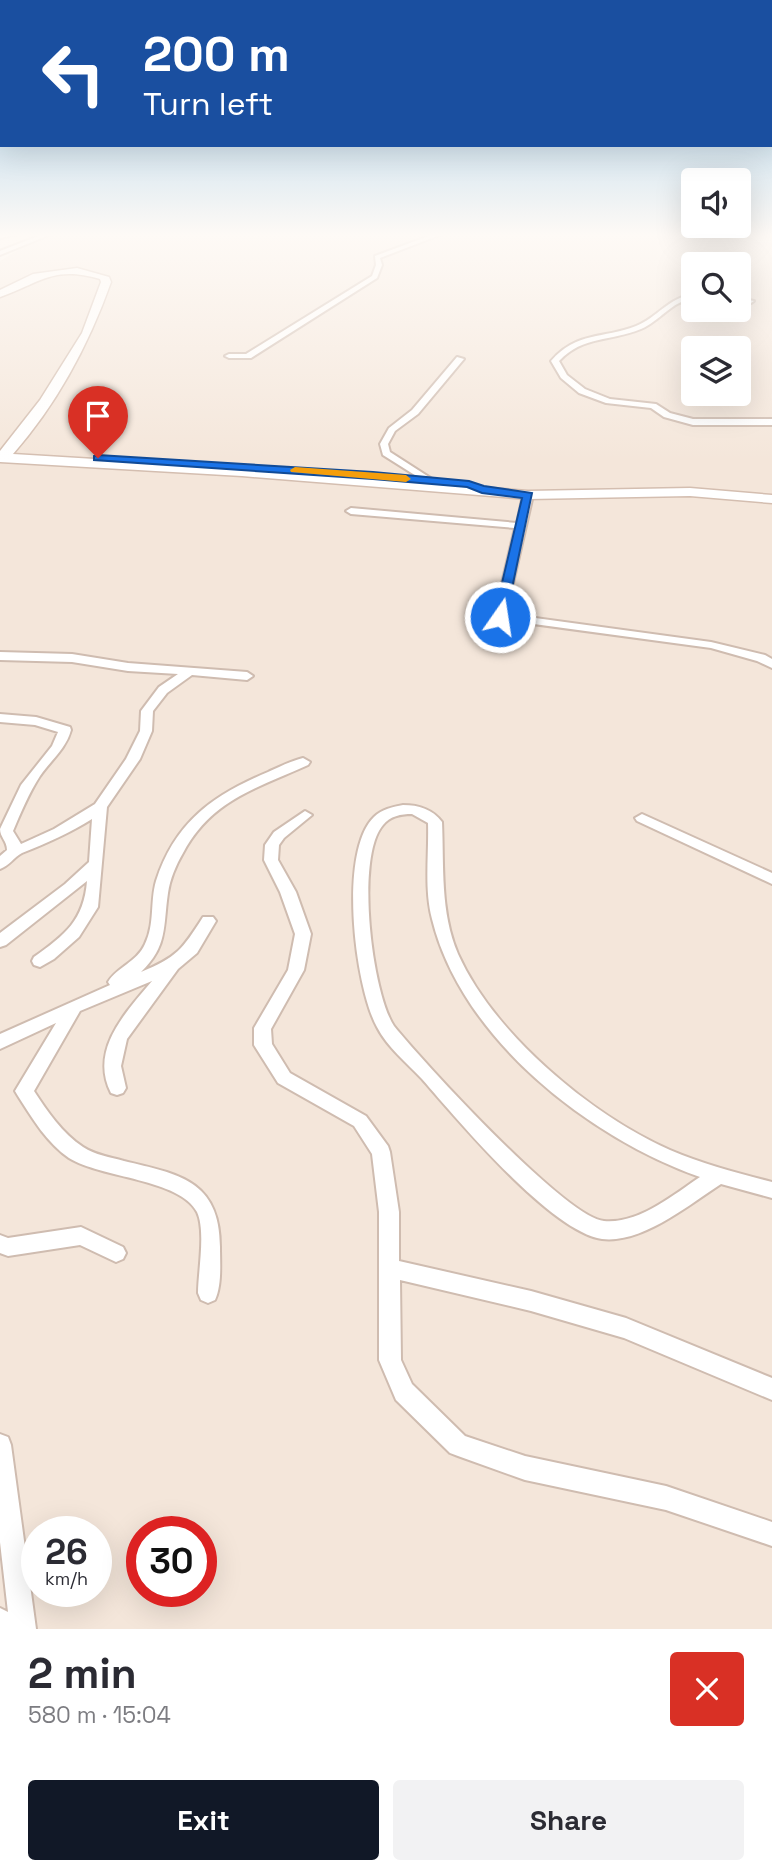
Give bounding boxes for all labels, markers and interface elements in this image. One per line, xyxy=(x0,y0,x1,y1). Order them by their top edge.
text: 200 m xyxy=(143,23,290,85)
icon: left xyxy=(28,28,119,119)
text: Turn left xyxy=(143,84,273,124)
map controls xyxy=(681,168,751,406)
button: sound xyxy=(681,168,751,238)
button: search xyxy=(681,252,751,322)
button: layers xyxy=(681,336,751,406)
pin xyxy=(68,386,128,458)
icon: arrive xyxy=(79,397,117,435)
position arrow xyxy=(463,580,537,654)
speed limit sign: 30 xyxy=(126,1516,217,1607)
text: 26 xyxy=(45,1530,88,1574)
text: km/h xyxy=(45,1567,88,1590)
text: 2 min xyxy=(28,1647,137,1700)
button: close xyxy=(670,1652,744,1726)
text: 580 m · 15:04 xyxy=(28,1700,171,1730)
button: Exit xyxy=(28,1780,379,1860)
button: Share xyxy=(393,1780,744,1860)

